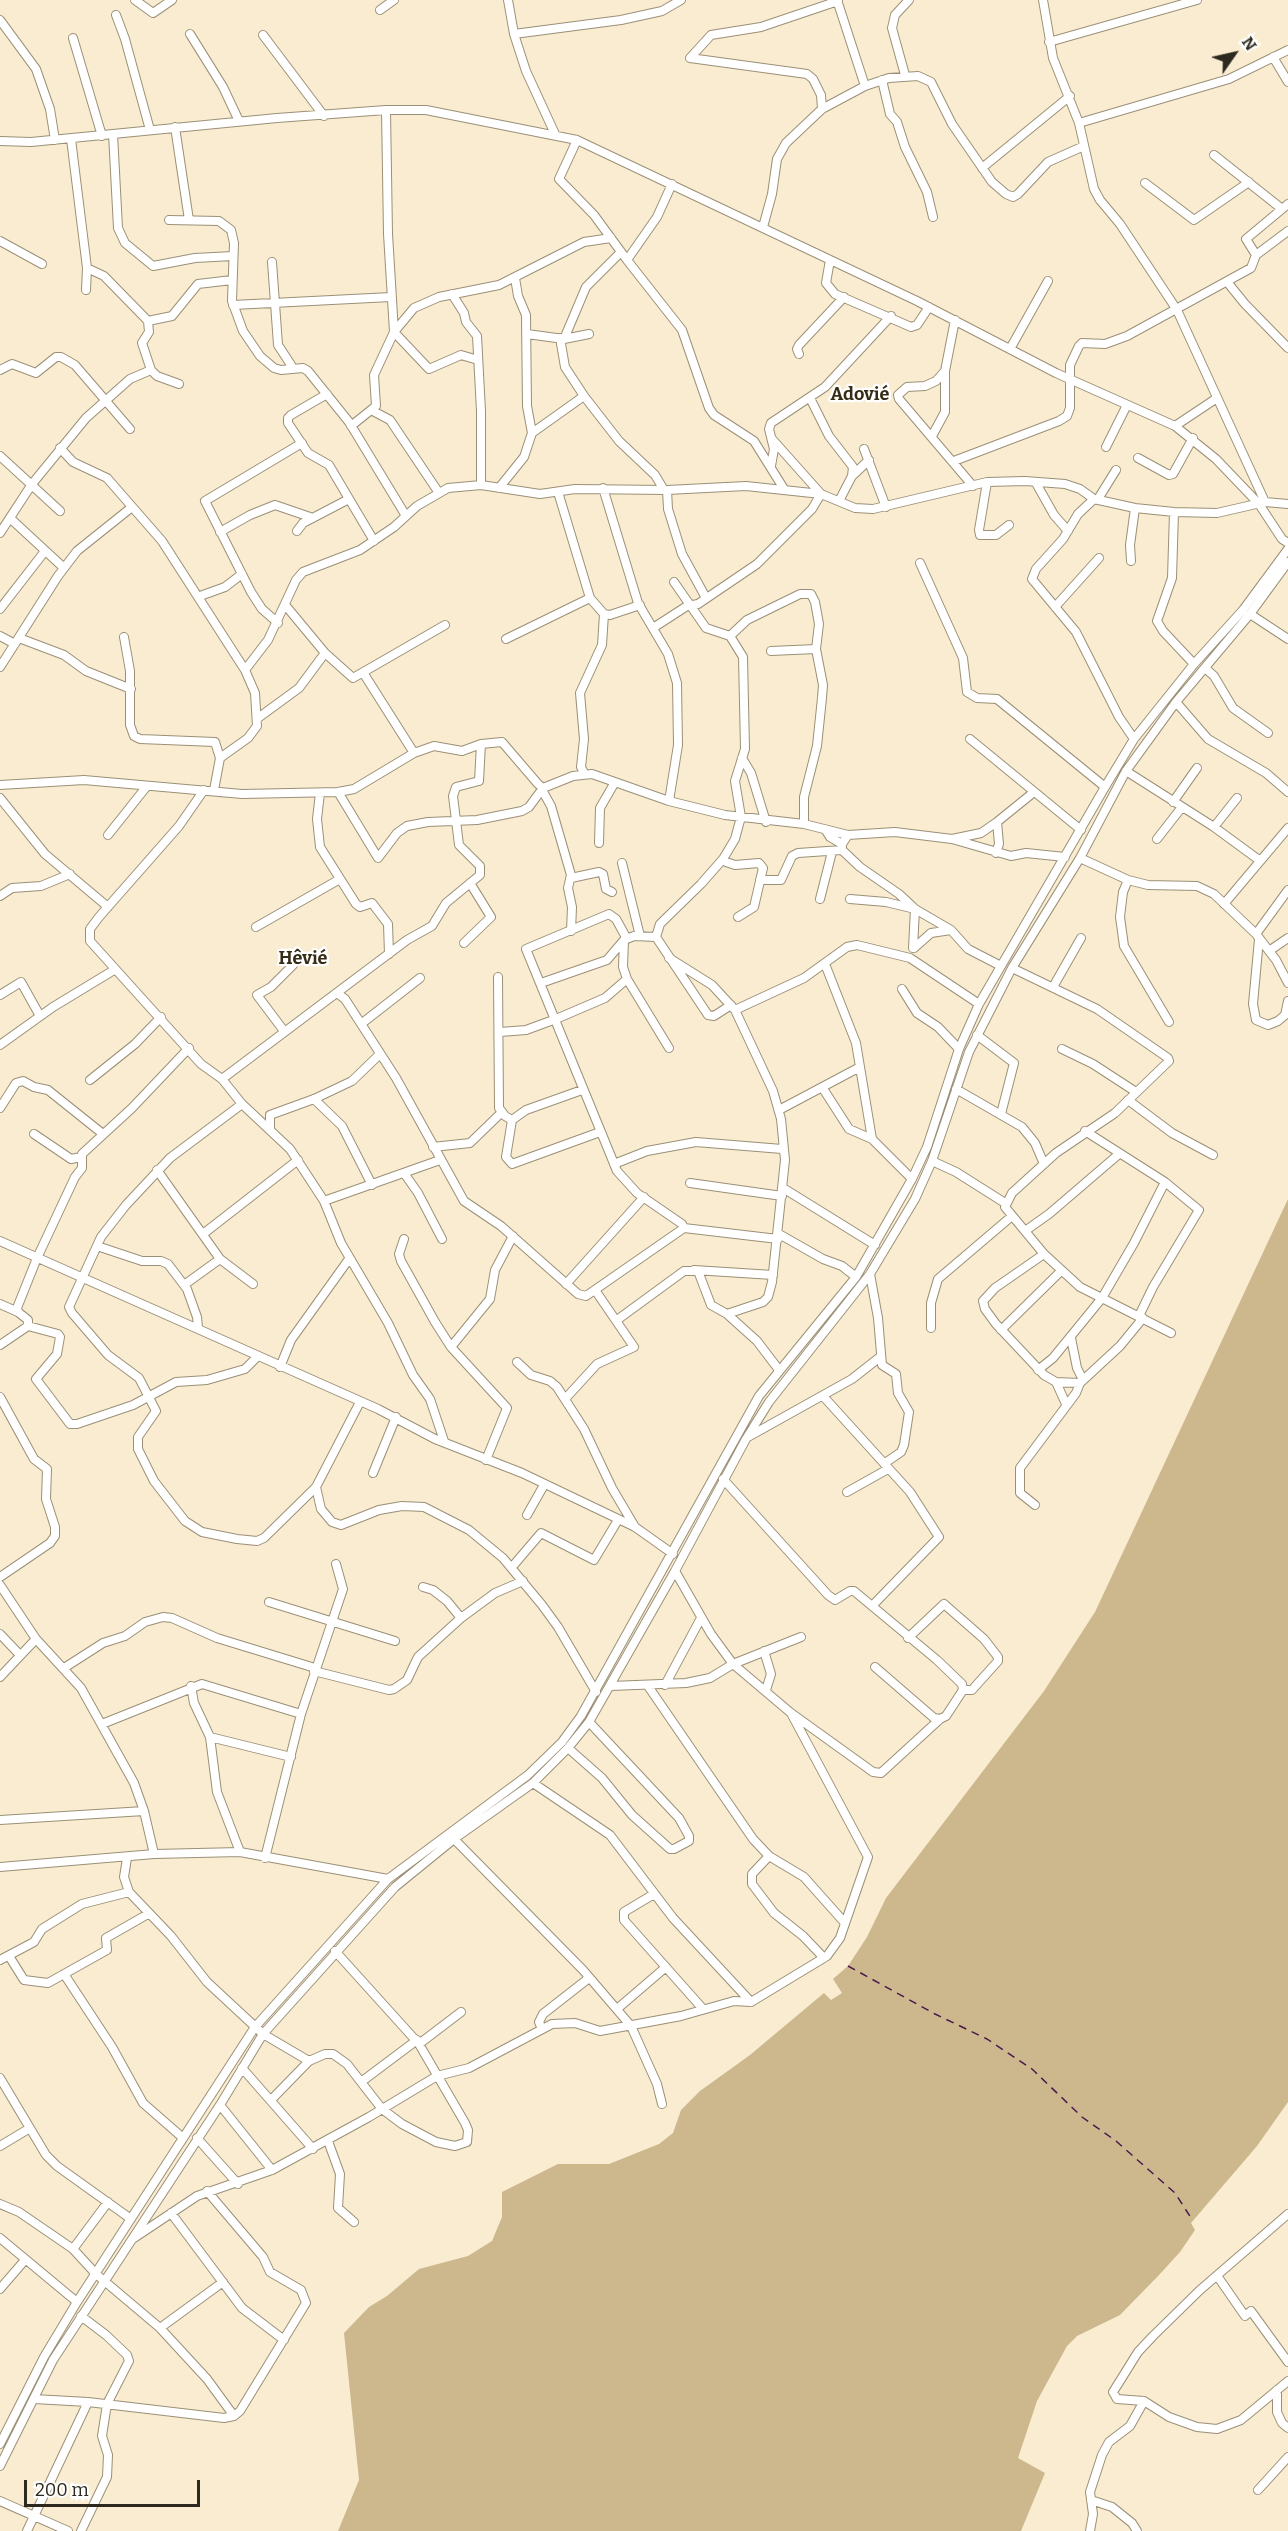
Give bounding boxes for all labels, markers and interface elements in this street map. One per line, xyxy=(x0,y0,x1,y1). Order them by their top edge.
north arrow xyxy=(1204,24,1264,84)
text: N xyxy=(1238,33,1261,54)
district label: Adovié xyxy=(831,384,889,406)
district label: Hêvié xyxy=(278,948,328,970)
scale bar xyxy=(27,2468,202,2506)
text: 200 m xyxy=(35,2479,89,2501)

